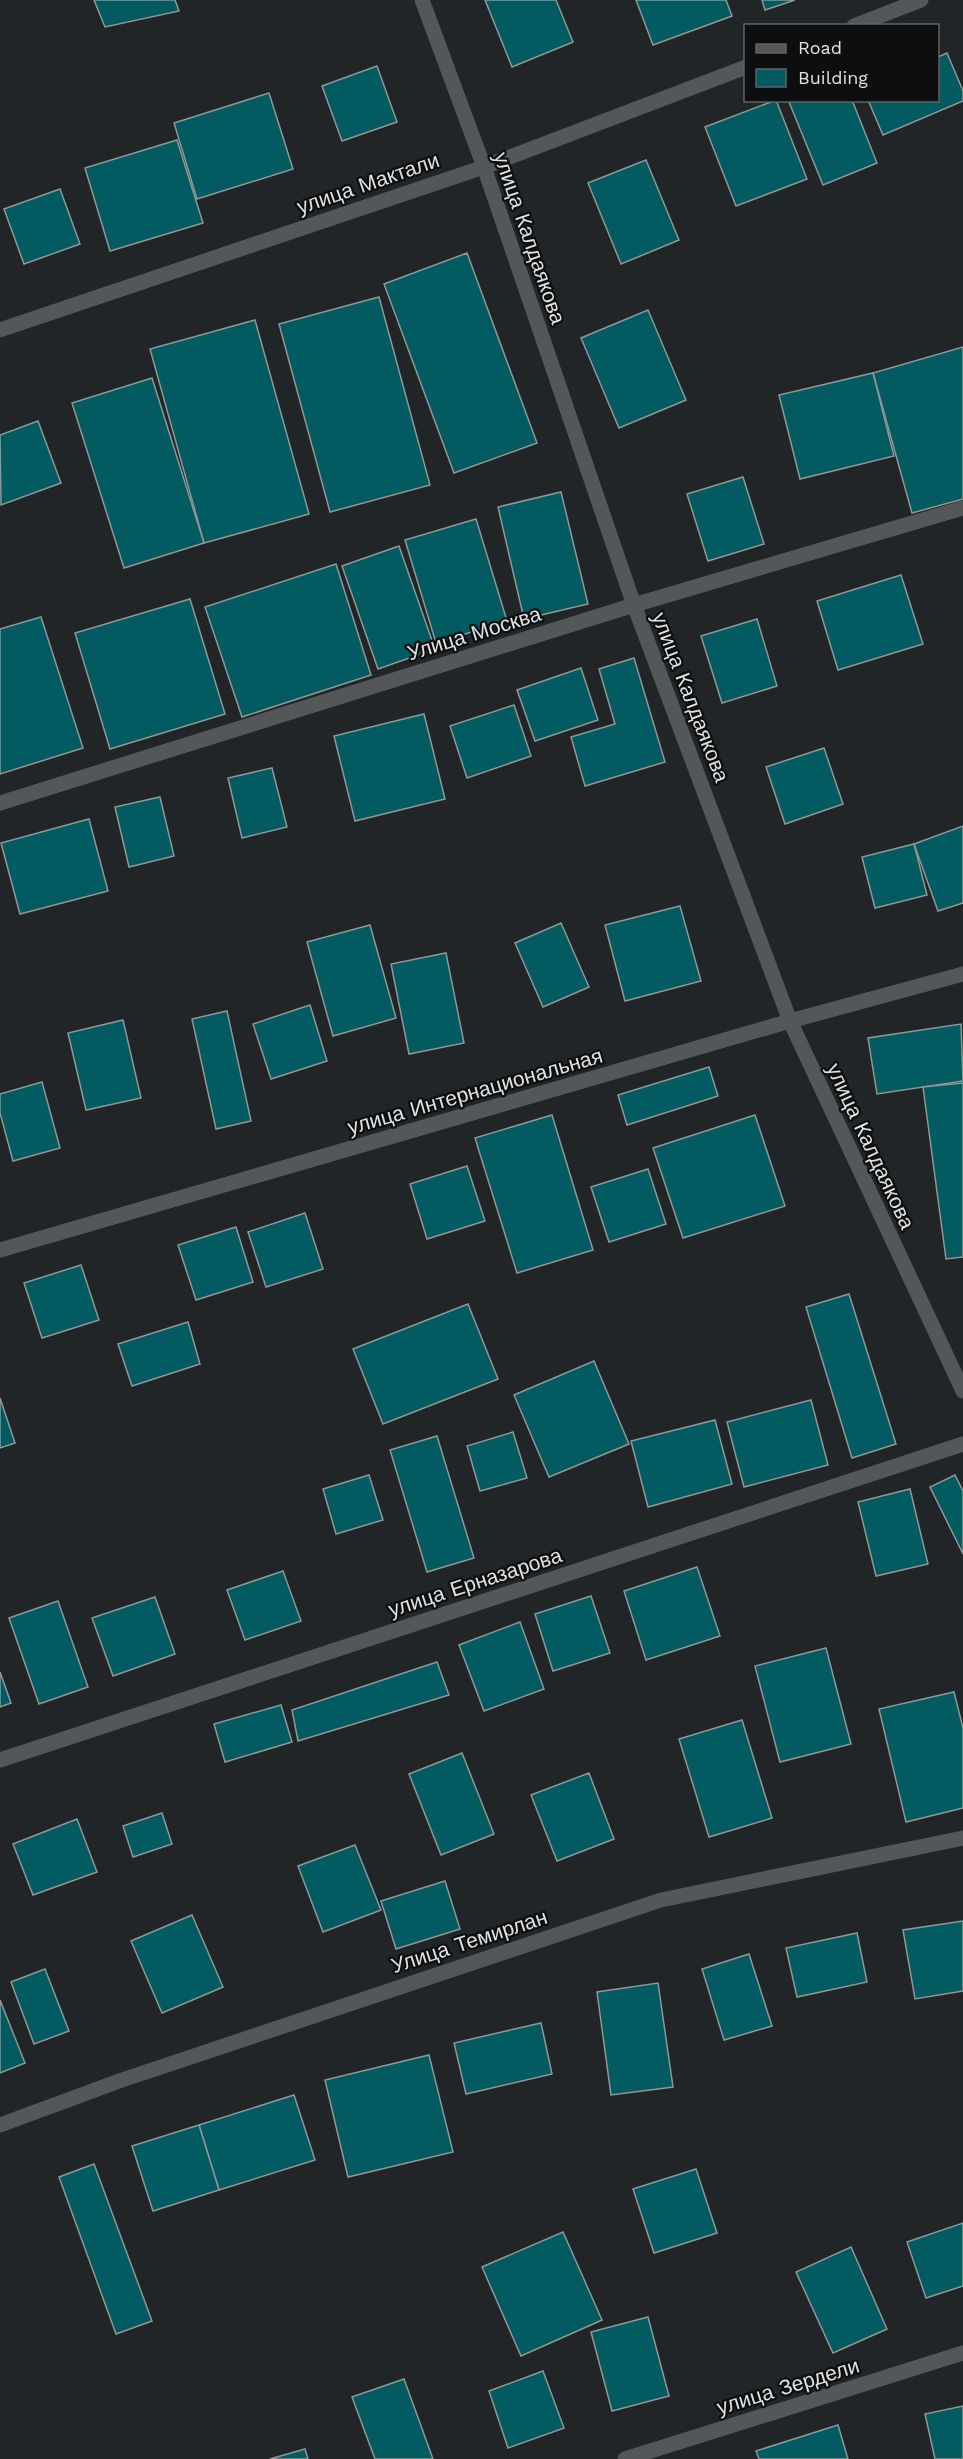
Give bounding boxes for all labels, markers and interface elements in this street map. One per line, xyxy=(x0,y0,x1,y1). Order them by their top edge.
legend xyxy=(744,24,939,102)
text: Road xyxy=(798,37,842,58)
text: Building xyxy=(798,67,868,88)
street label: улица Мактали xyxy=(294,147,442,219)
street label: улица Калдаякова xyxy=(489,149,571,327)
street label: Улица Москва xyxy=(404,601,544,665)
street label: улица Калдаякова xyxy=(647,608,735,786)
street label: улица Интернациональная xyxy=(345,1043,605,1139)
street label: улица Калдаякова xyxy=(822,1059,921,1233)
street label: улица Ерназарова xyxy=(385,1542,565,1622)
street label: Улица Темирлан xyxy=(388,1904,550,1978)
street label: улица Зердели xyxy=(714,2352,862,2420)

